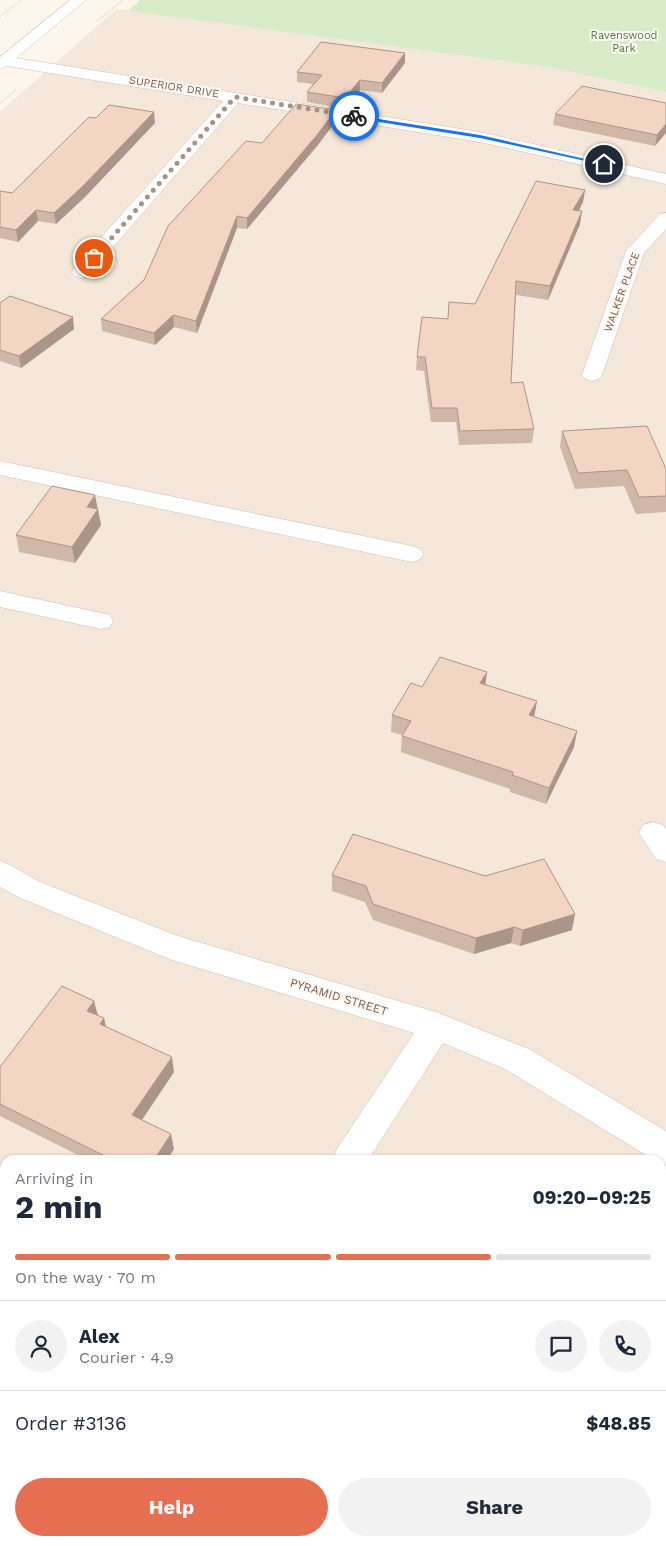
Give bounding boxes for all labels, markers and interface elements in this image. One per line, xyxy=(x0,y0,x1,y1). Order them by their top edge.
park label: Ravenswood Park xyxy=(591,29,657,55)
street label: SUPERIOR DRIVE xyxy=(128,73,220,101)
courier xyxy=(329,91,379,141)
icon: bike xyxy=(340,102,368,130)
pin xyxy=(583,143,625,185)
icon: home xyxy=(590,150,618,178)
pin xyxy=(73,237,115,279)
icon: bag xyxy=(80,244,108,272)
street label: WALKER PLACE xyxy=(602,250,642,334)
street label: PYRAMID STREET xyxy=(288,975,390,1019)
text: Arriving in xyxy=(15,1169,93,1188)
text: 09:20–09:25 xyxy=(533,1186,651,1209)
text: 2 min xyxy=(15,1188,103,1226)
text: On the way · 70 m xyxy=(15,1268,156,1287)
button: person xyxy=(15,1320,67,1372)
button: chat xyxy=(535,1320,587,1372)
button: phone xyxy=(599,1320,651,1372)
text: Alex xyxy=(79,1325,120,1348)
text: Courier · 4.9 xyxy=(79,1348,174,1367)
text: Order #3136 xyxy=(15,1412,127,1435)
text: $48.85 xyxy=(586,1412,651,1435)
button: Help xyxy=(15,1478,328,1536)
button: Share xyxy=(338,1478,651,1536)

